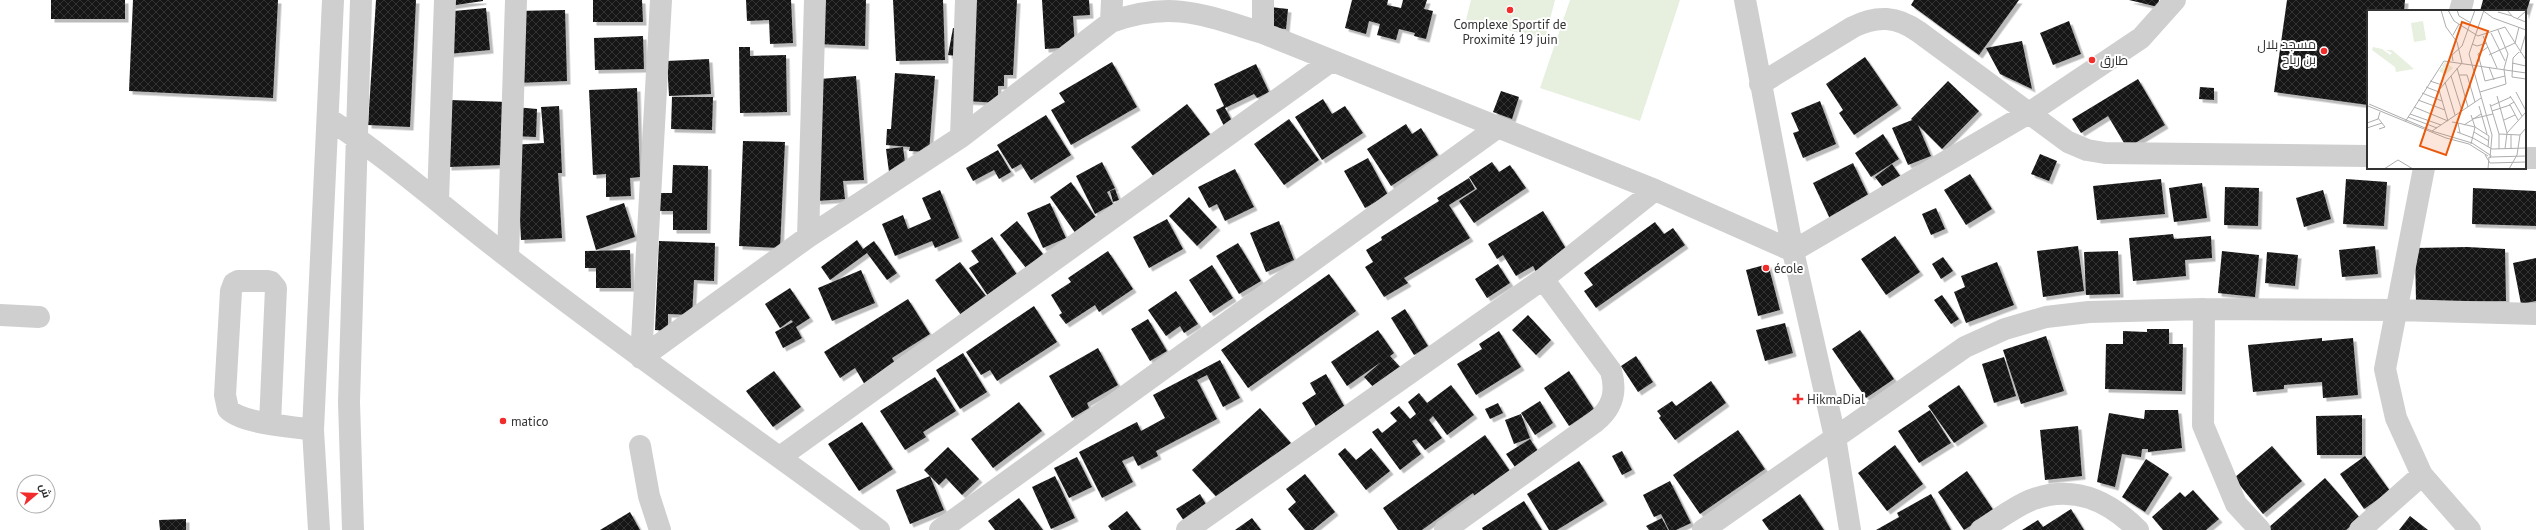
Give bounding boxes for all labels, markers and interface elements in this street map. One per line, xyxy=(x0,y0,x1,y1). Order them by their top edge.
marker: Complexe Sportif de Proximité 19 juin xyxy=(1505,5,1515,15)
inset map xyxy=(2367,10,2526,169)
place label: Complexe Sportif de Proximité 19 juin xyxy=(1454,16,1566,48)
place label: مسجد بلال بن رباح xyxy=(2257,36,2316,68)
marker: مسجد بلال بن رباح xyxy=(2319,46,2329,56)
place label: طارق xyxy=(2100,52,2128,69)
marker: طارق xyxy=(2087,55,2097,65)
place label: école xyxy=(1774,260,1803,277)
marker: école xyxy=(1761,263,1771,273)
place label: HikmaDial xyxy=(1807,391,1865,408)
marker: HikmaDial xyxy=(1792,393,1804,405)
place label: matico xyxy=(511,413,548,430)
marker: matico xyxy=(498,416,508,426)
north arrow xyxy=(16,474,56,514)
text: ش xyxy=(37,482,54,500)

